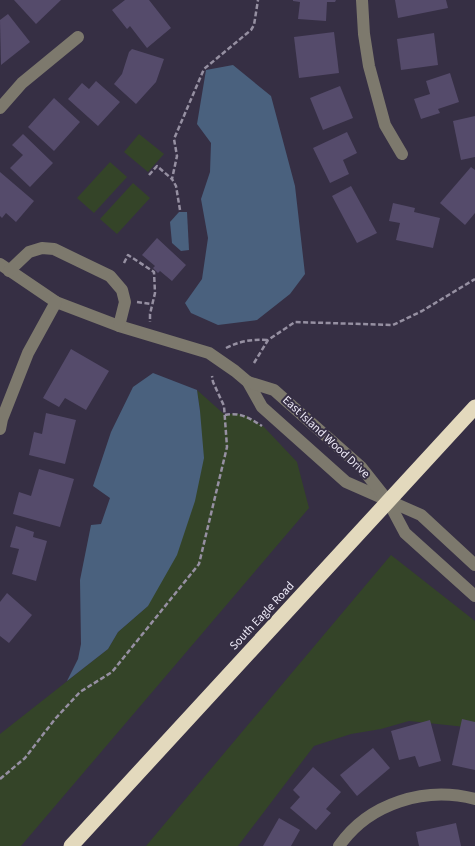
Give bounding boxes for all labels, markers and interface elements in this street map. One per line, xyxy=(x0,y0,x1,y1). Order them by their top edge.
street label: East Island Wood Drive xyxy=(278,392,374,482)
street label: South Eagle Road xyxy=(226,578,298,654)

